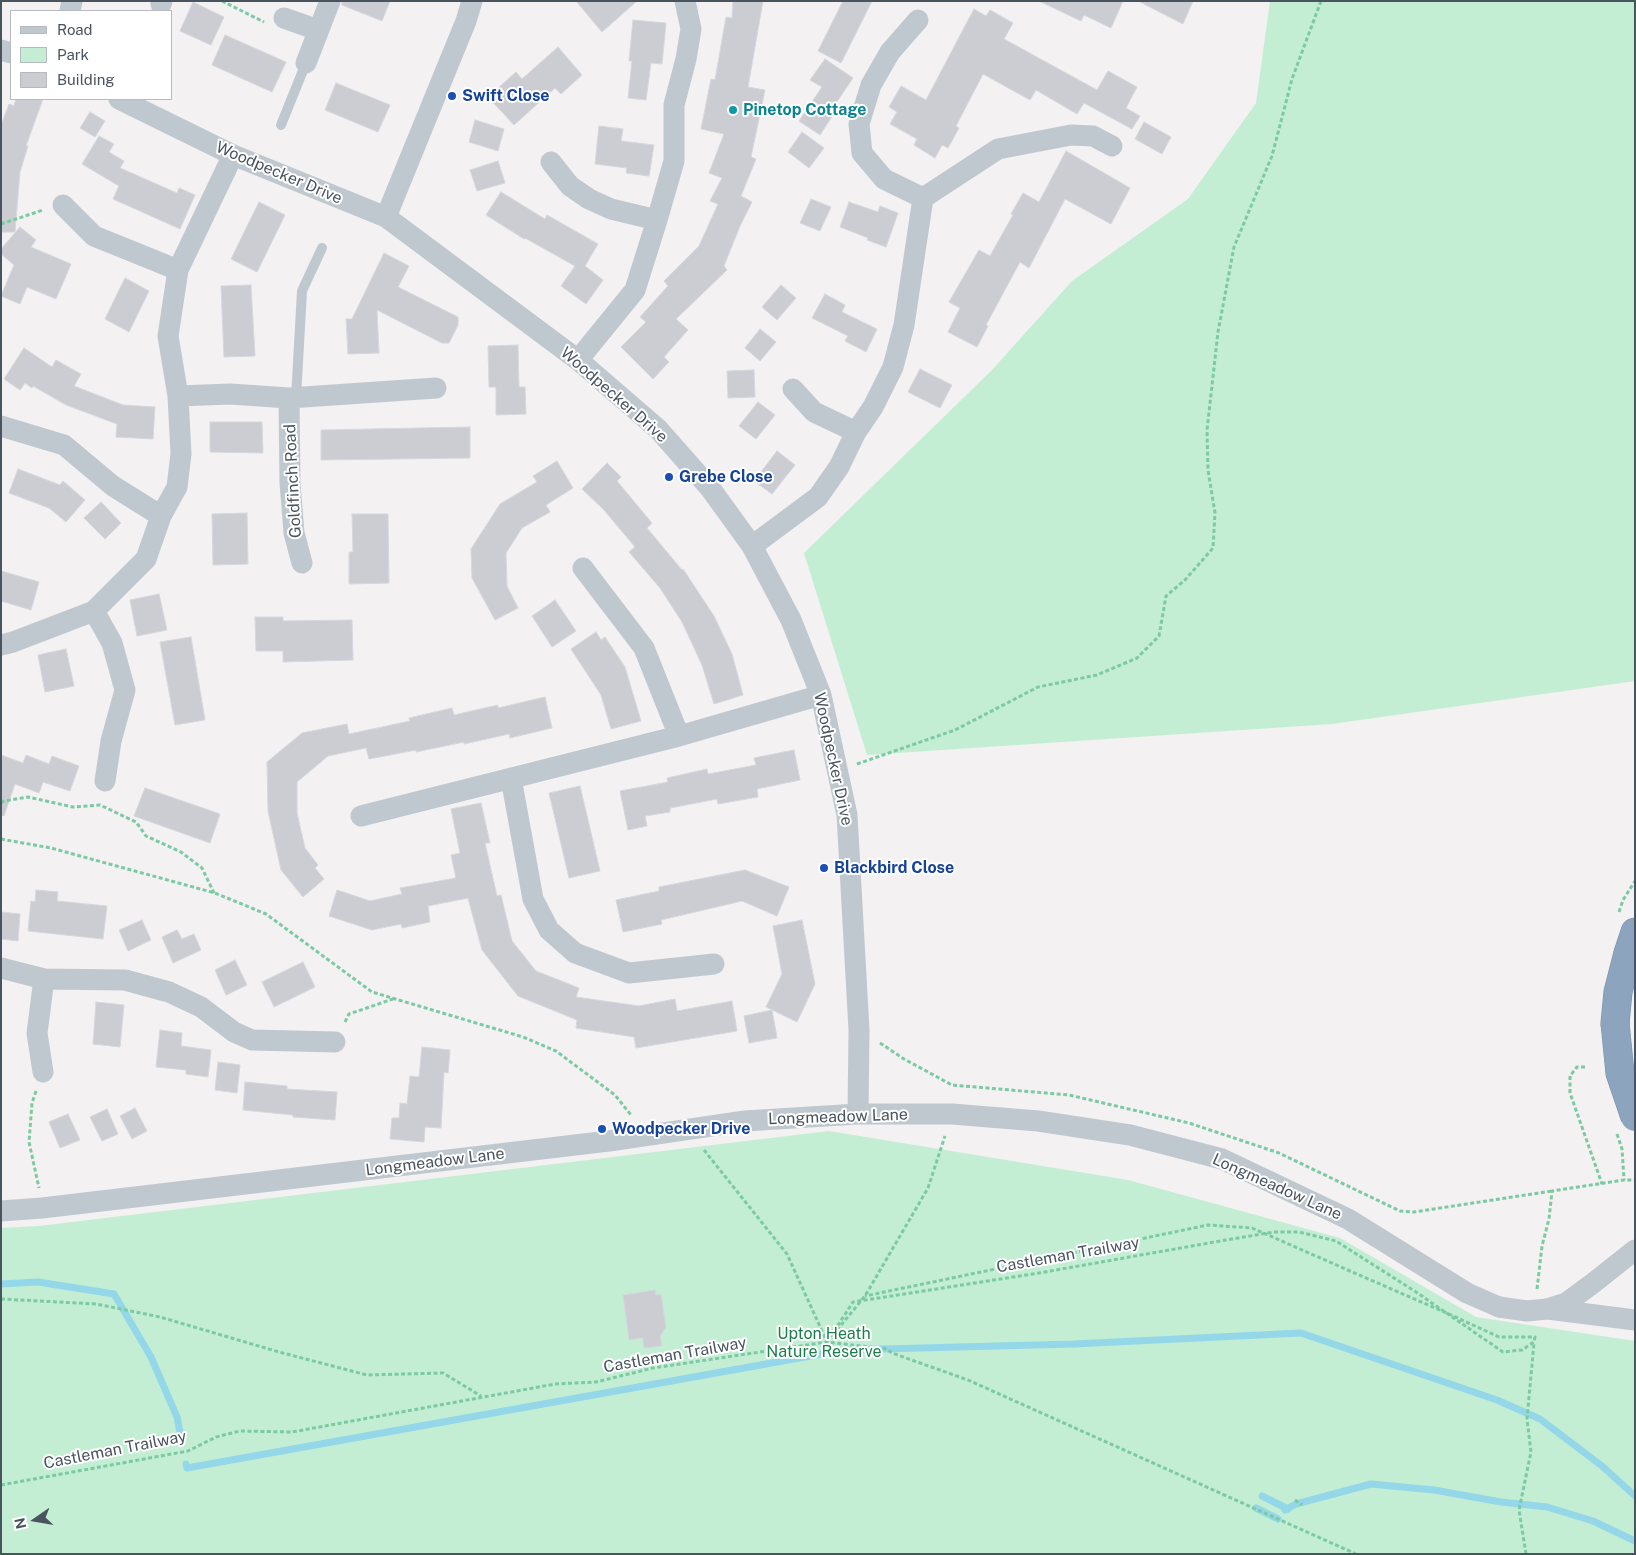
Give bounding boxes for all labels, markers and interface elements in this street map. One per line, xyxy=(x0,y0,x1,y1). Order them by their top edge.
legend xyxy=(10,10,172,100)
text: Road xyxy=(57,21,93,38)
text: Park xyxy=(57,46,89,63)
text: Building xyxy=(57,71,115,88)
place label: Swift Close xyxy=(462,86,550,106)
marker: Swift Close xyxy=(446,90,458,102)
place label: Pinetop Cottage xyxy=(743,100,866,120)
marker: Pinetop Cottage xyxy=(727,104,739,116)
street label: Woodpecker Drive xyxy=(213,138,345,208)
street label: Woodpecker Drive xyxy=(557,343,671,447)
street label: Goldfinch Road xyxy=(280,424,306,538)
place label: Grebe Close xyxy=(679,467,773,487)
marker: Grebe Close xyxy=(663,471,675,483)
street label: Woodpecker Drive xyxy=(810,691,856,827)
place label: Blackbird Close xyxy=(834,858,954,878)
marker: Blackbird Close xyxy=(818,862,830,874)
street label: Longmeadow Lane xyxy=(768,1105,908,1129)
place label: Woodpecker Drive xyxy=(612,1119,750,1139)
marker: Woodpecker Drive xyxy=(596,1123,608,1135)
street label: Longmeadow Lane xyxy=(364,1144,506,1180)
street label: Longmeadow Lane xyxy=(1209,1150,1345,1224)
street label: Castleman Trailway xyxy=(995,1233,1141,1277)
park label: Upton Heath Nature Reserve xyxy=(766,1324,882,1362)
street label: Castleman Trailway xyxy=(602,1333,748,1377)
street label: Castleman Trailway xyxy=(42,1427,188,1473)
north arrow xyxy=(10,1495,60,1545)
text: N xyxy=(11,1516,29,1531)

